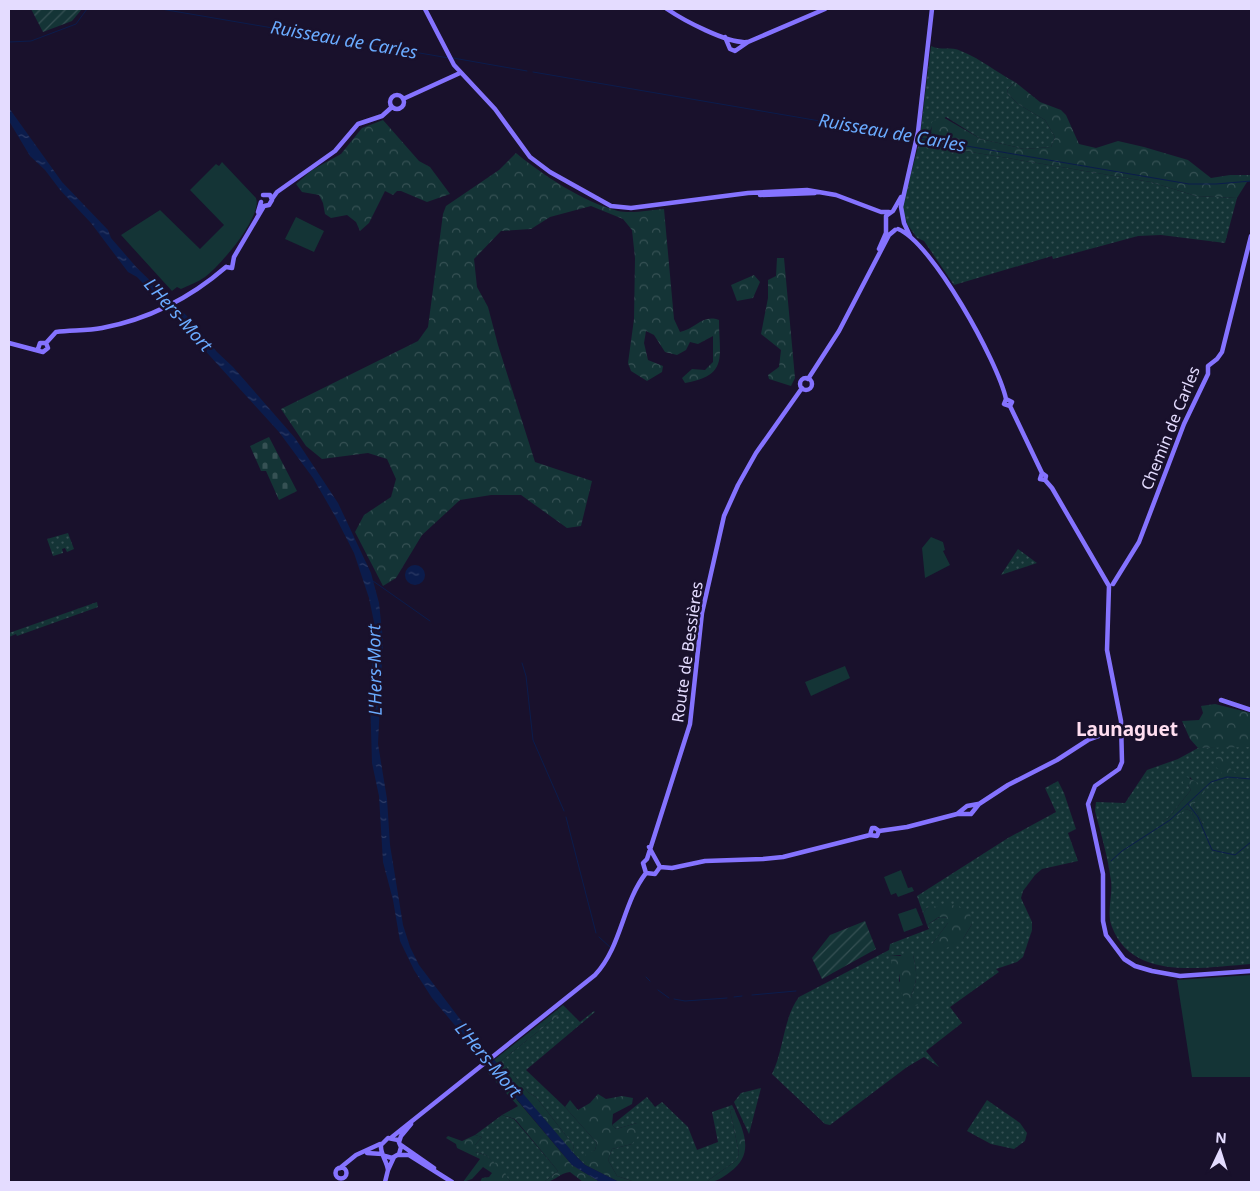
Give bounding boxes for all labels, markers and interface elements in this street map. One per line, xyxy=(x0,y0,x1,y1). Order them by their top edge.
water label: Ruisseau de Carles xyxy=(269,14,420,64)
water label: Ruisseau de Carles xyxy=(817,107,968,157)
water label: L'Hers-Mort xyxy=(139,272,219,357)
street label: Chemin de Carles xyxy=(1135,363,1205,493)
street label: Route de Bessières xyxy=(666,580,708,724)
water label: L'Hers-Mort xyxy=(361,623,387,716)
district label: Launaguet xyxy=(1076,716,1178,742)
water label: L'Hers-Mort xyxy=(450,1017,528,1103)
north arrow xyxy=(1195,1126,1245,1176)
text: N xyxy=(1215,1128,1227,1147)

